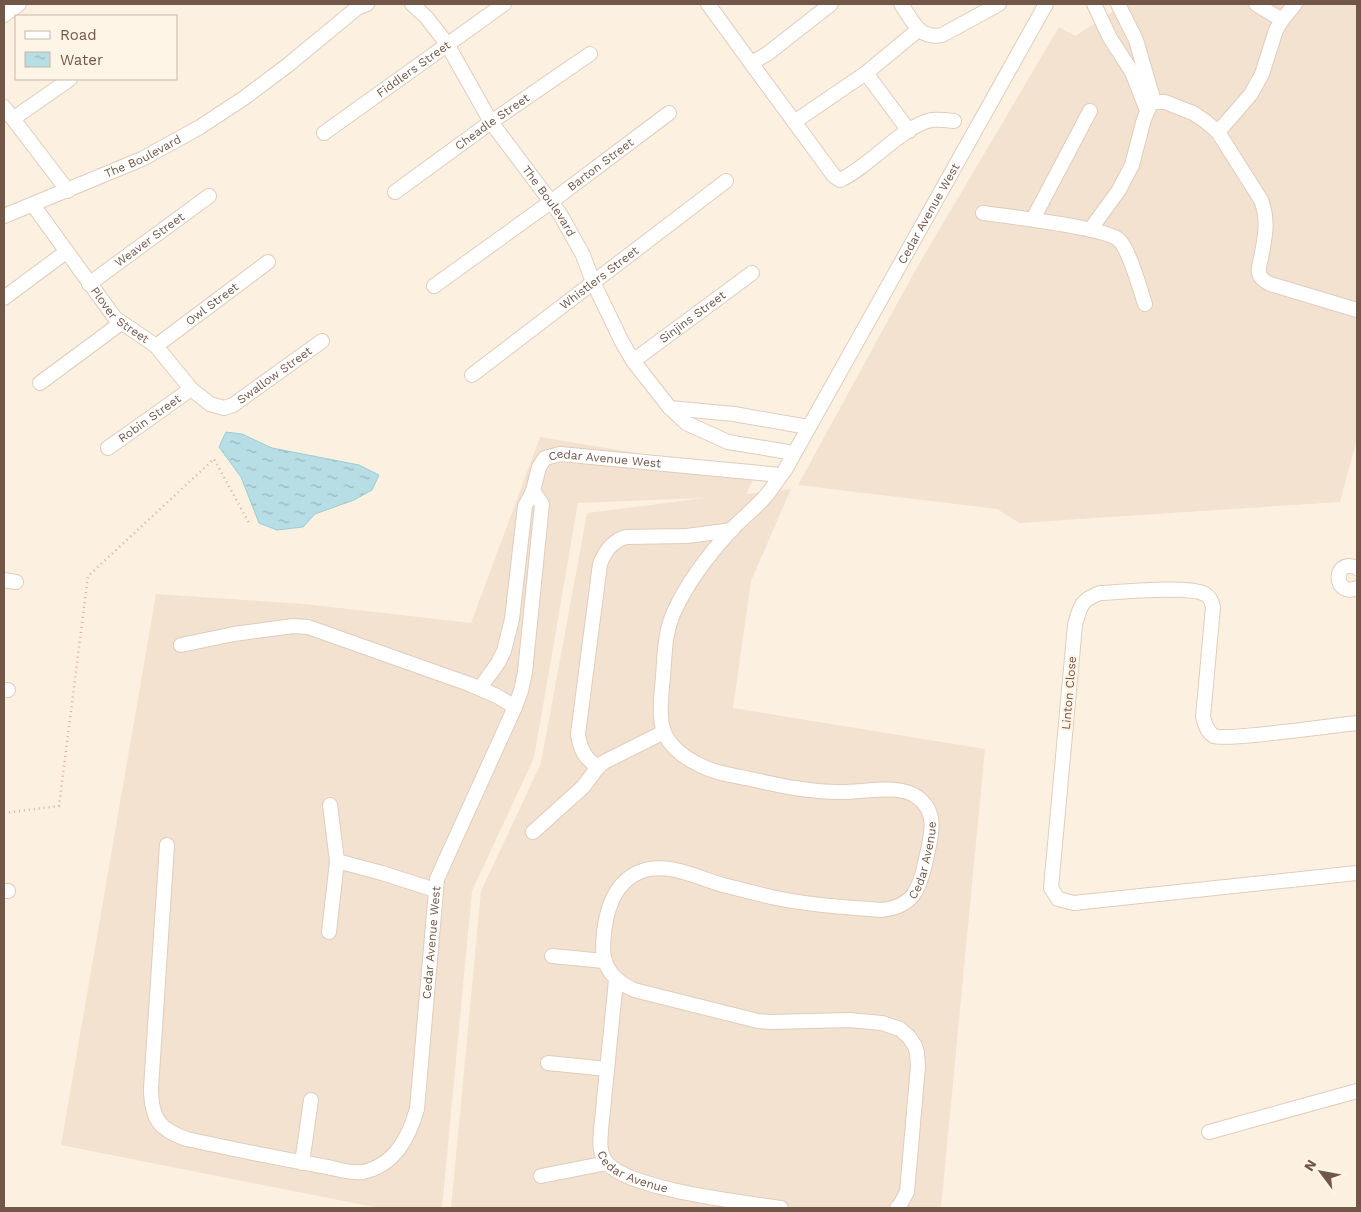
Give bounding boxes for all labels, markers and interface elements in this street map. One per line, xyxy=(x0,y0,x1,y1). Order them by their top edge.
legend xyxy=(15,15,178,80)
text: Road xyxy=(60,26,97,44)
street label: Fiddlers Street xyxy=(374,38,453,100)
text: Water xyxy=(60,51,103,69)
street label: Cheadle Street xyxy=(452,91,532,153)
street label: The Boulevard xyxy=(102,132,183,181)
street label: Barton Street xyxy=(565,135,636,194)
street label: Cedar Avenue West xyxy=(895,161,962,266)
street label: The Boulevard xyxy=(519,163,578,239)
street label: Weaver Street xyxy=(112,210,187,270)
street label: Whistlers Street xyxy=(557,243,641,312)
street label: Owl Street xyxy=(183,280,241,328)
street label: Plover Street xyxy=(88,284,152,346)
street label: Sinjins Street xyxy=(657,288,728,346)
street label: Swallow Street xyxy=(234,344,315,407)
street label: Robin Street xyxy=(116,391,184,445)
street label: Cedar Avenue West xyxy=(547,446,662,471)
street label: Linton Close xyxy=(1059,656,1079,730)
street label: Cedar Avenue xyxy=(905,821,939,902)
street label: Cedar Avenue West xyxy=(420,886,443,1000)
north arrow xyxy=(1296,1147,1346,1197)
street label: Cedar Avenue xyxy=(594,1149,670,1196)
text: N xyxy=(1300,1156,1320,1174)

